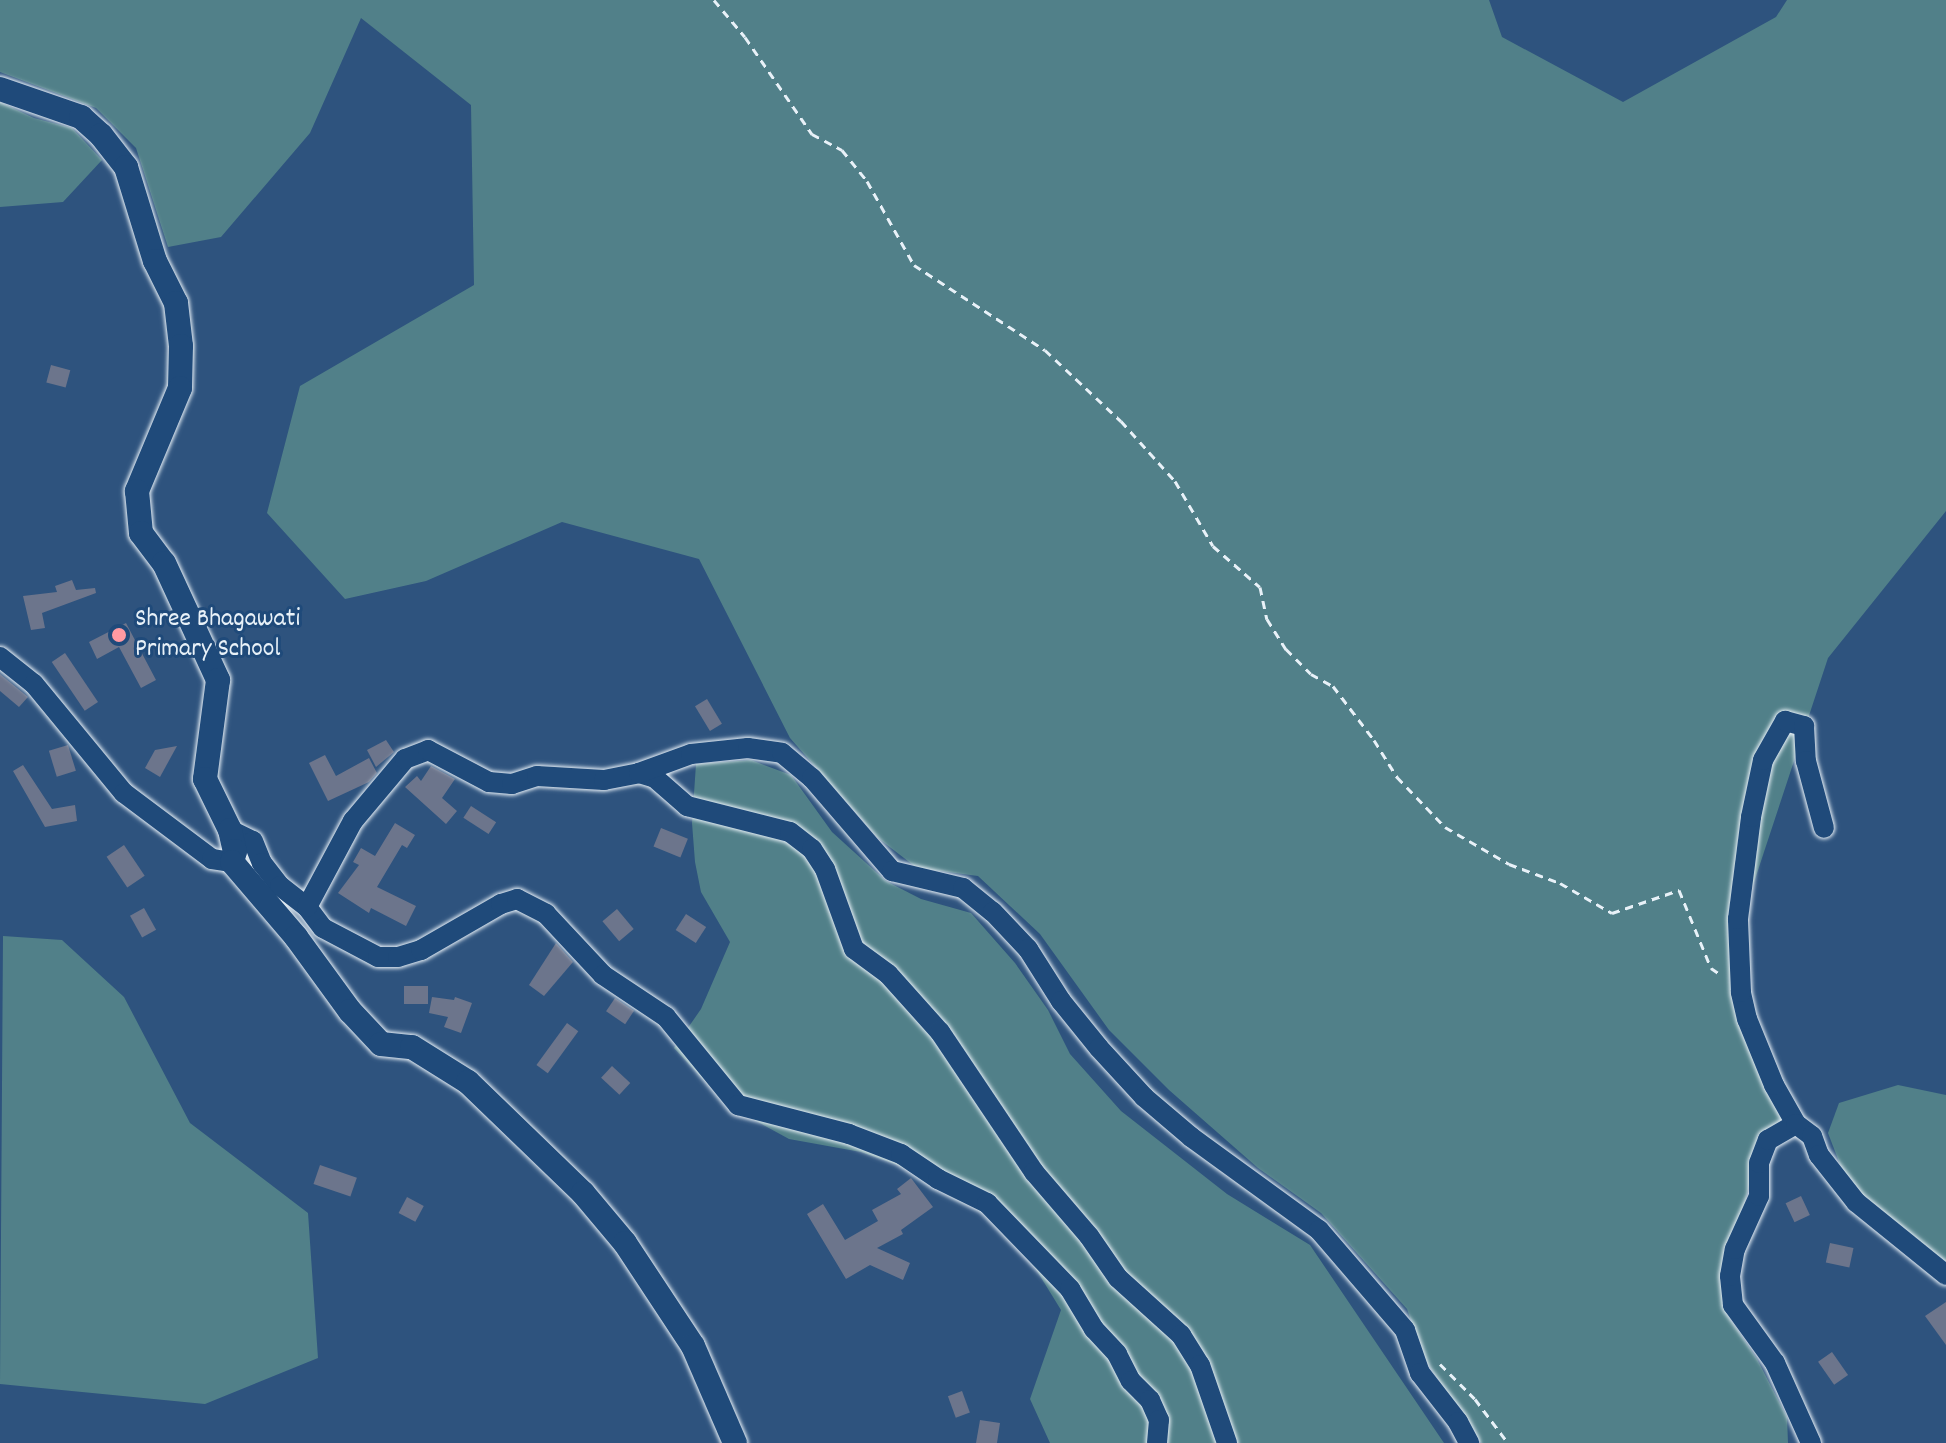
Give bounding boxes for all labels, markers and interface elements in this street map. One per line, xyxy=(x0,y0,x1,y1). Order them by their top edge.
place label: Shree Bhagawati Primary School xyxy=(135,604,300,666)
marker: Shree Bhagawati Primary School xyxy=(110,626,128,644)

